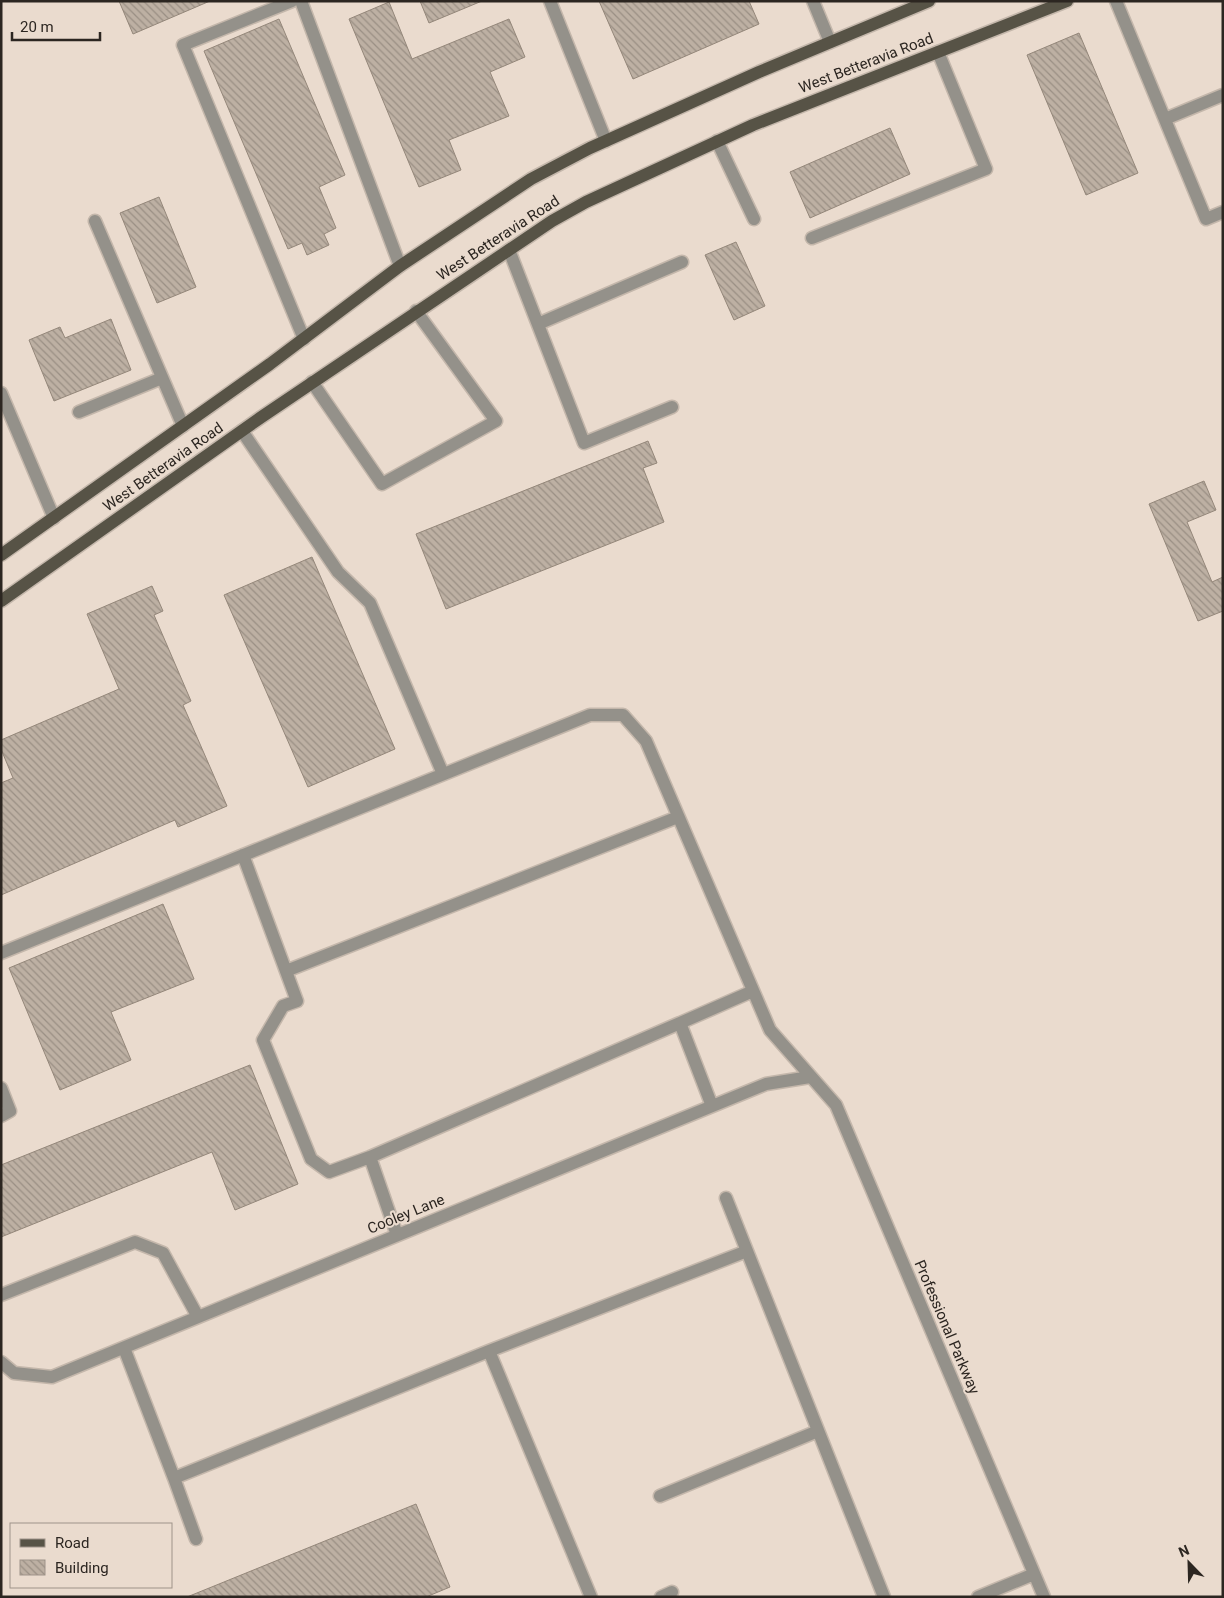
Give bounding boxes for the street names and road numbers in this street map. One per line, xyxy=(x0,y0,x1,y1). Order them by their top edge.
street label: West Betteravia Road xyxy=(796,29,936,97)
street label: West Betteravia Road xyxy=(433,192,563,284)
street label: West Betteravia Road xyxy=(99,419,227,515)
street label: Cooley Lane xyxy=(365,1190,447,1238)
street label: Professional Parkway xyxy=(911,1257,983,1397)

